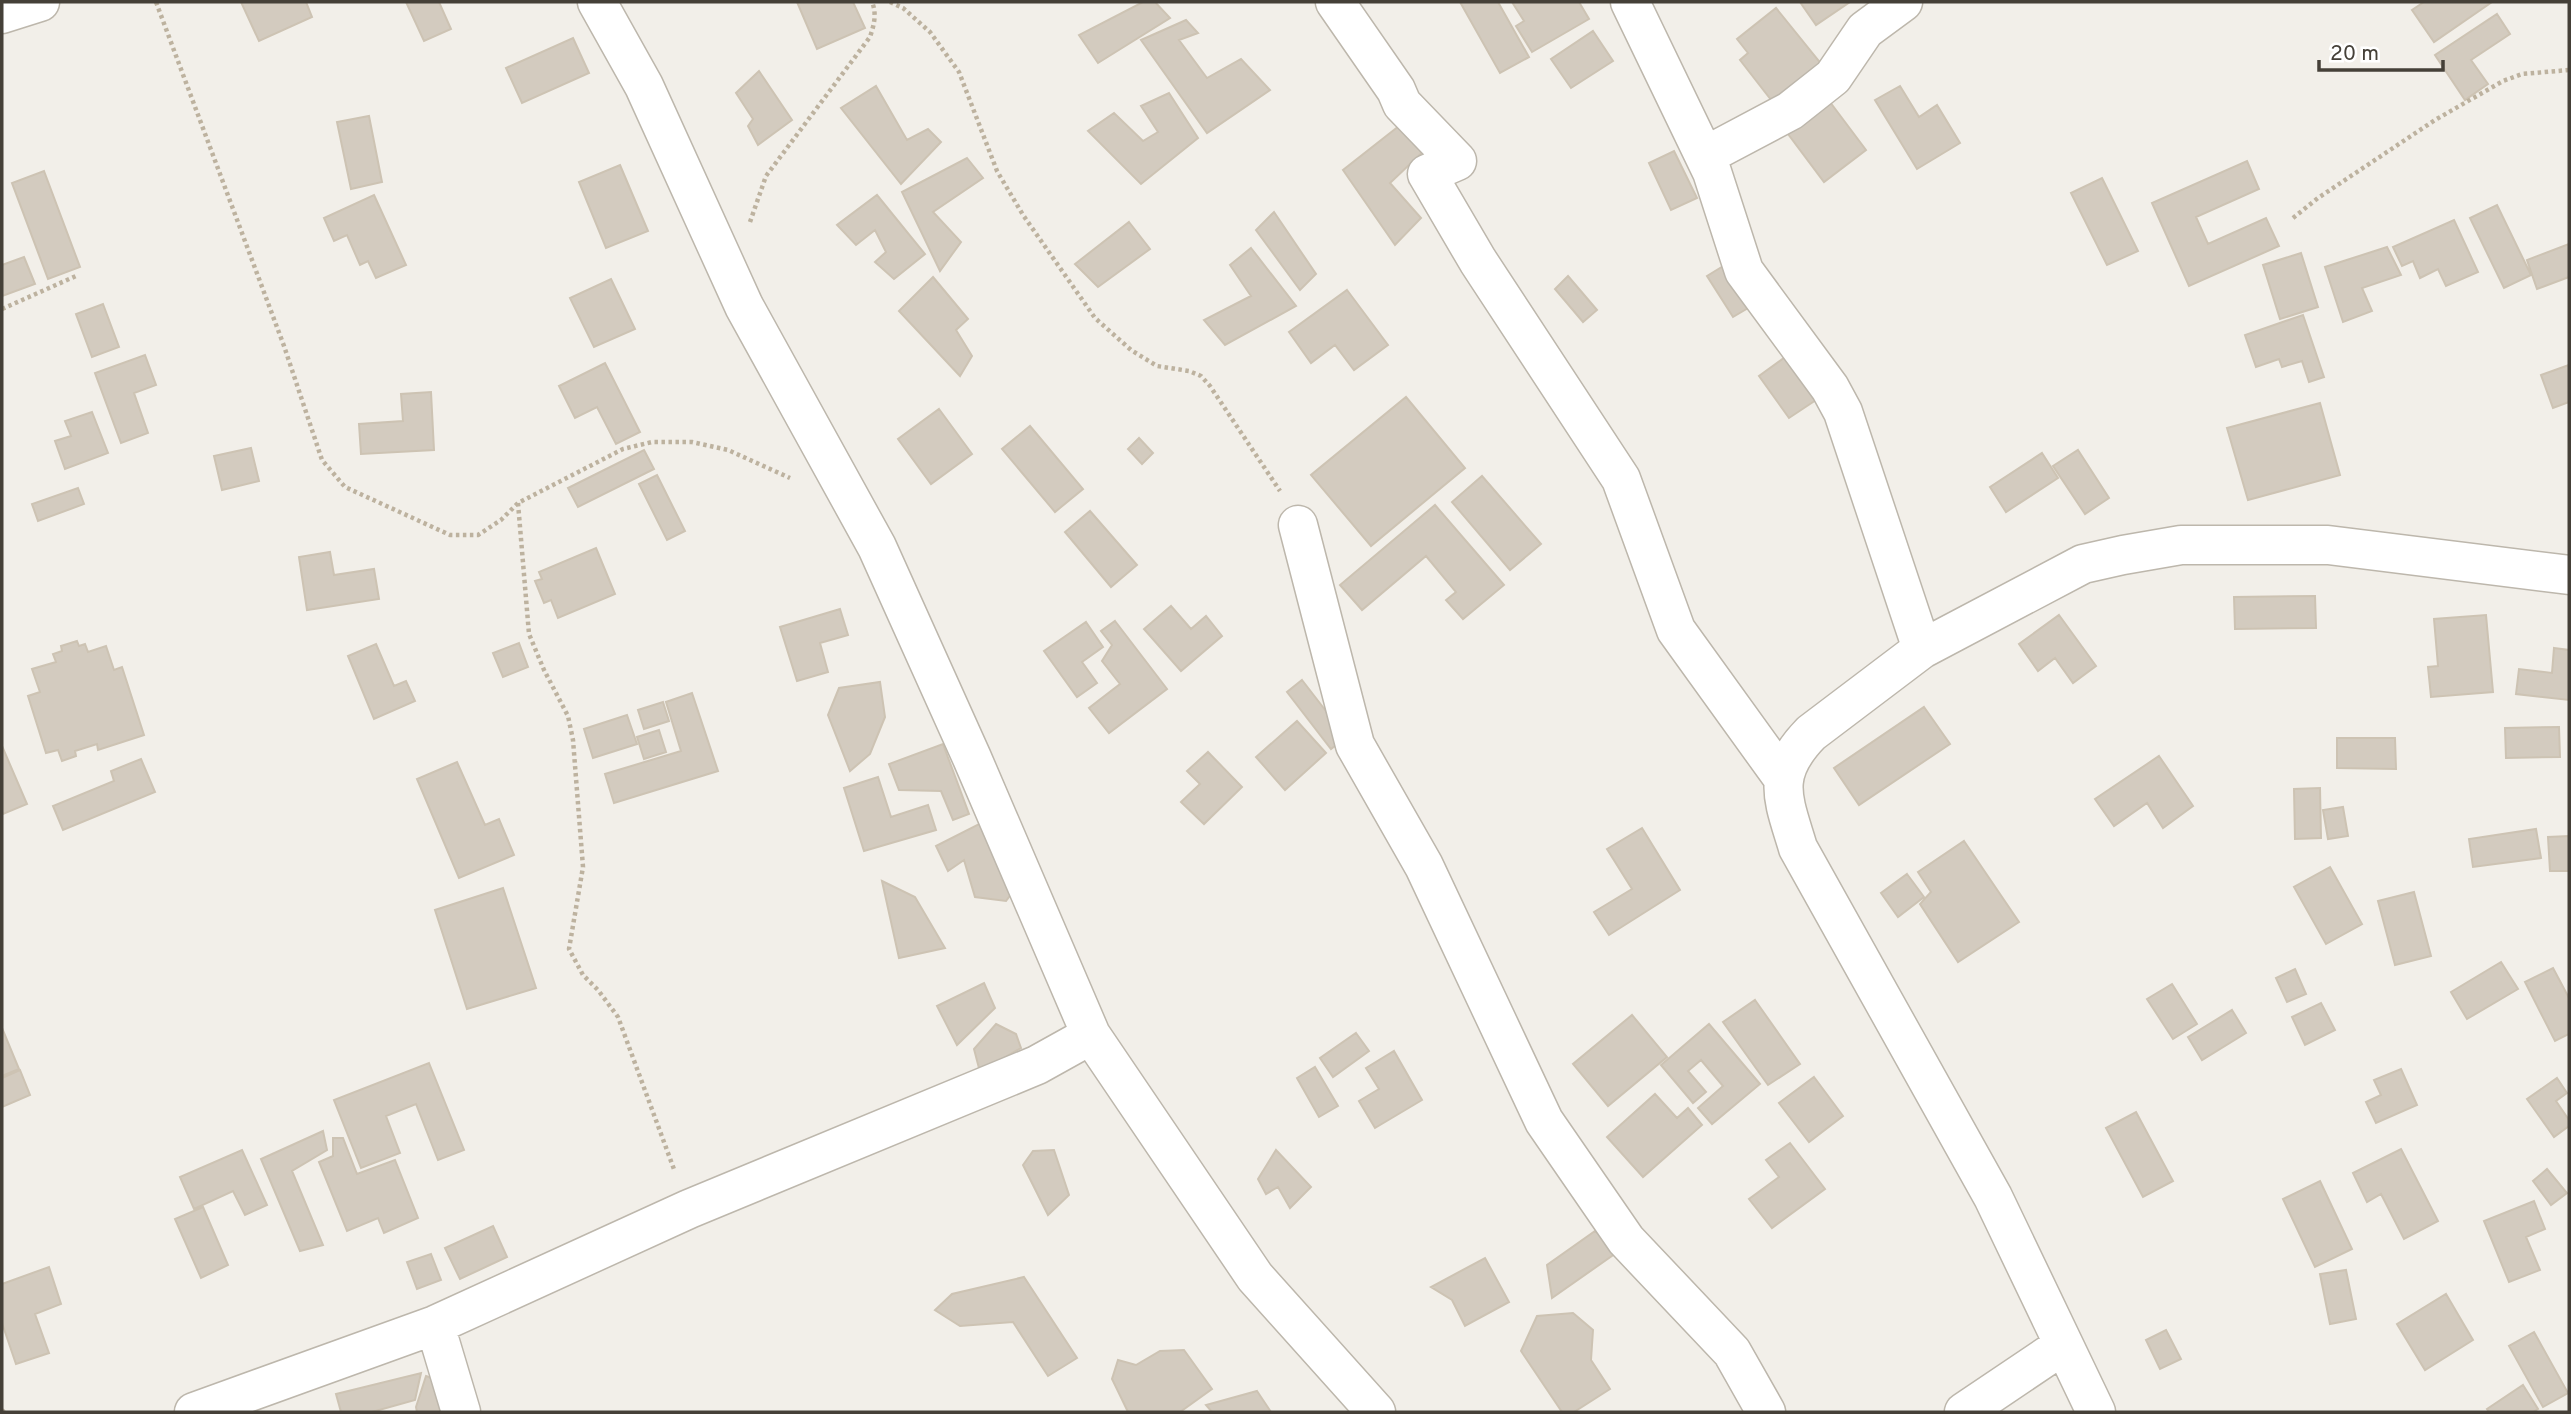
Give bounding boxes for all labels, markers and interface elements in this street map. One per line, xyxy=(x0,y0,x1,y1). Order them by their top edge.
scale bar xyxy=(2319,28,2443,72)
text: 20 m xyxy=(2330,41,2379,68)

